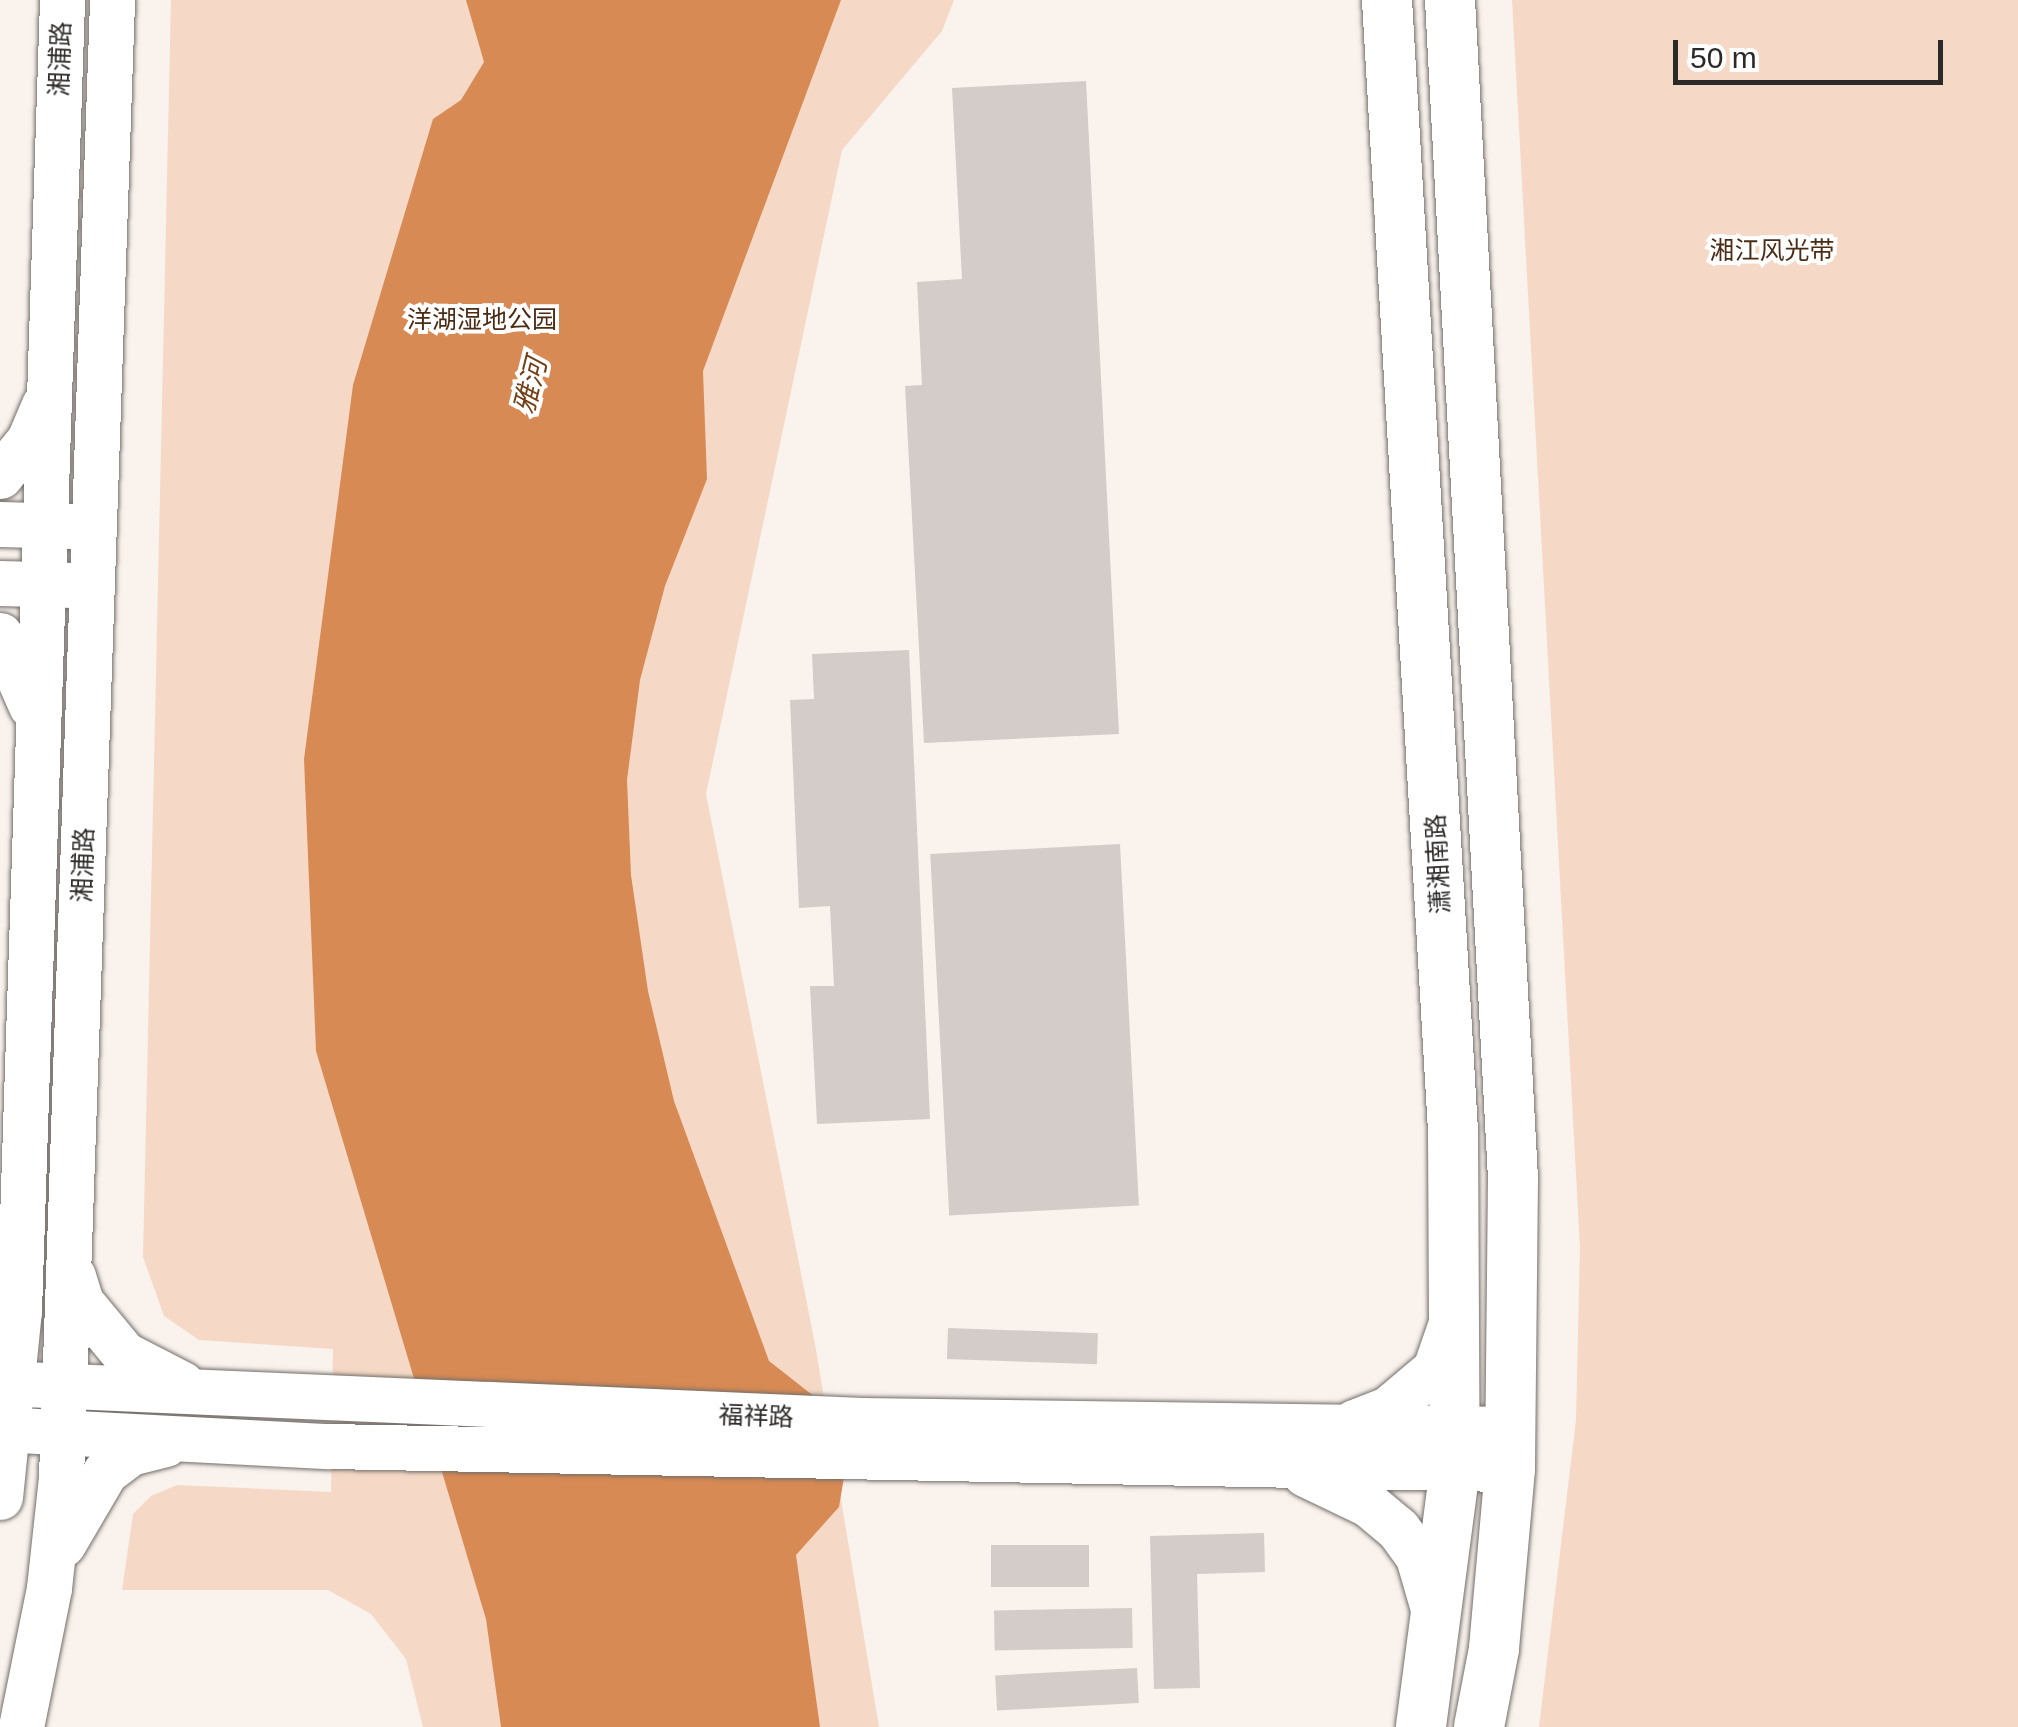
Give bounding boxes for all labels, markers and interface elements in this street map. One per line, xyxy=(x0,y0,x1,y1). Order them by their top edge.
scale bar xyxy=(1678,20,1948,82)
street label: 湘浦路 xyxy=(44,21,76,97)
text: 50 m xyxy=(1690,41,1757,74)
park label: 湘江风光带 xyxy=(1710,235,1834,265)
park label: 洋湖湿地公园 xyxy=(407,304,557,334)
water label: 雅河 xyxy=(508,355,554,417)
street label: 潇湘南路 xyxy=(1420,813,1456,915)
street label: 湘浦路 xyxy=(67,827,99,903)
street label: 福祥路 xyxy=(718,1400,794,1432)

